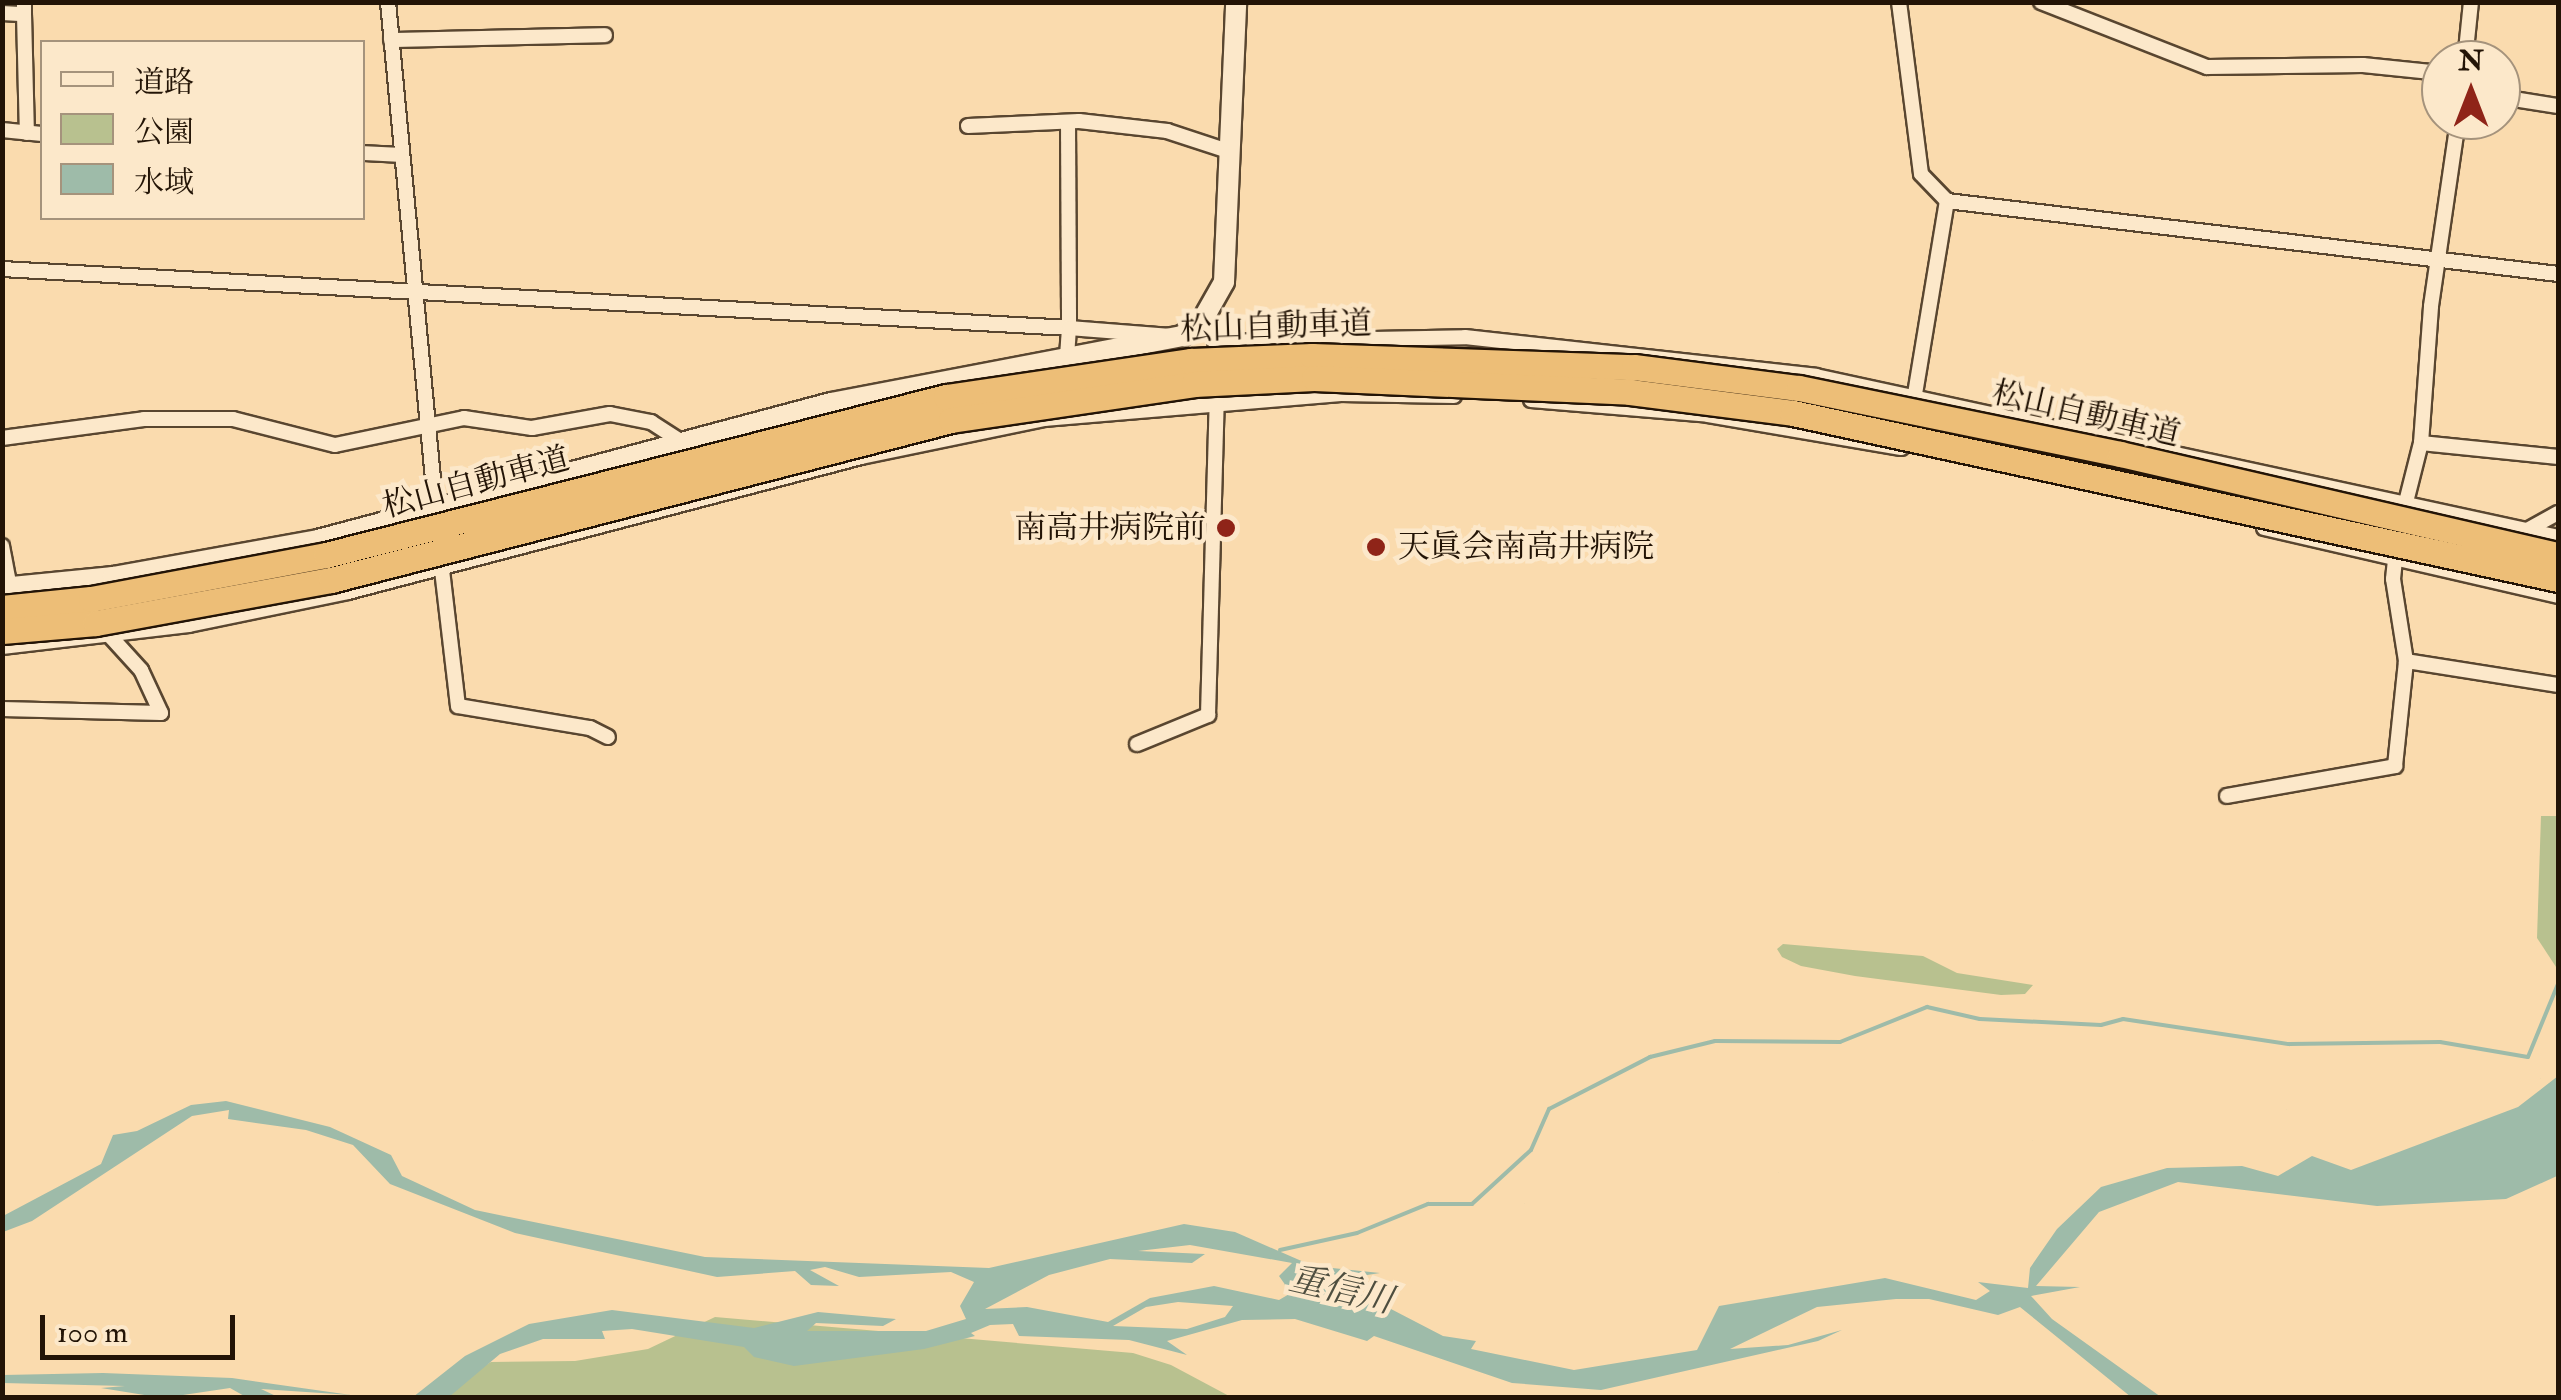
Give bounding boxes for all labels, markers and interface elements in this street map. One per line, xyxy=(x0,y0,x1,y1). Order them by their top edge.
legend xyxy=(40,40,365,220)
north arrow xyxy=(2421,40,2521,140)
text: N xyxy=(2458,44,2484,79)
text: 道路 xyxy=(134,64,194,101)
text: 公園 xyxy=(134,114,194,151)
text: 水域 xyxy=(134,164,194,201)
street label: 松山自動車道 xyxy=(1179,304,1373,350)
street label: 松山自動車道 xyxy=(1988,374,2184,454)
street label: 松山自動車道 xyxy=(378,440,574,526)
place label: 南高井病院前 xyxy=(1014,509,1206,547)
marker: 南高井病院前 xyxy=(1215,517,1237,539)
place label: 天眞会南高井病院 xyxy=(1398,528,1654,566)
marker: 天眞会南高井病院 xyxy=(1363,534,1389,560)
water label: 重信川 xyxy=(1285,1258,1397,1322)
scale bar xyxy=(45,1295,240,1357)
text: 100 m xyxy=(57,1314,128,1351)

